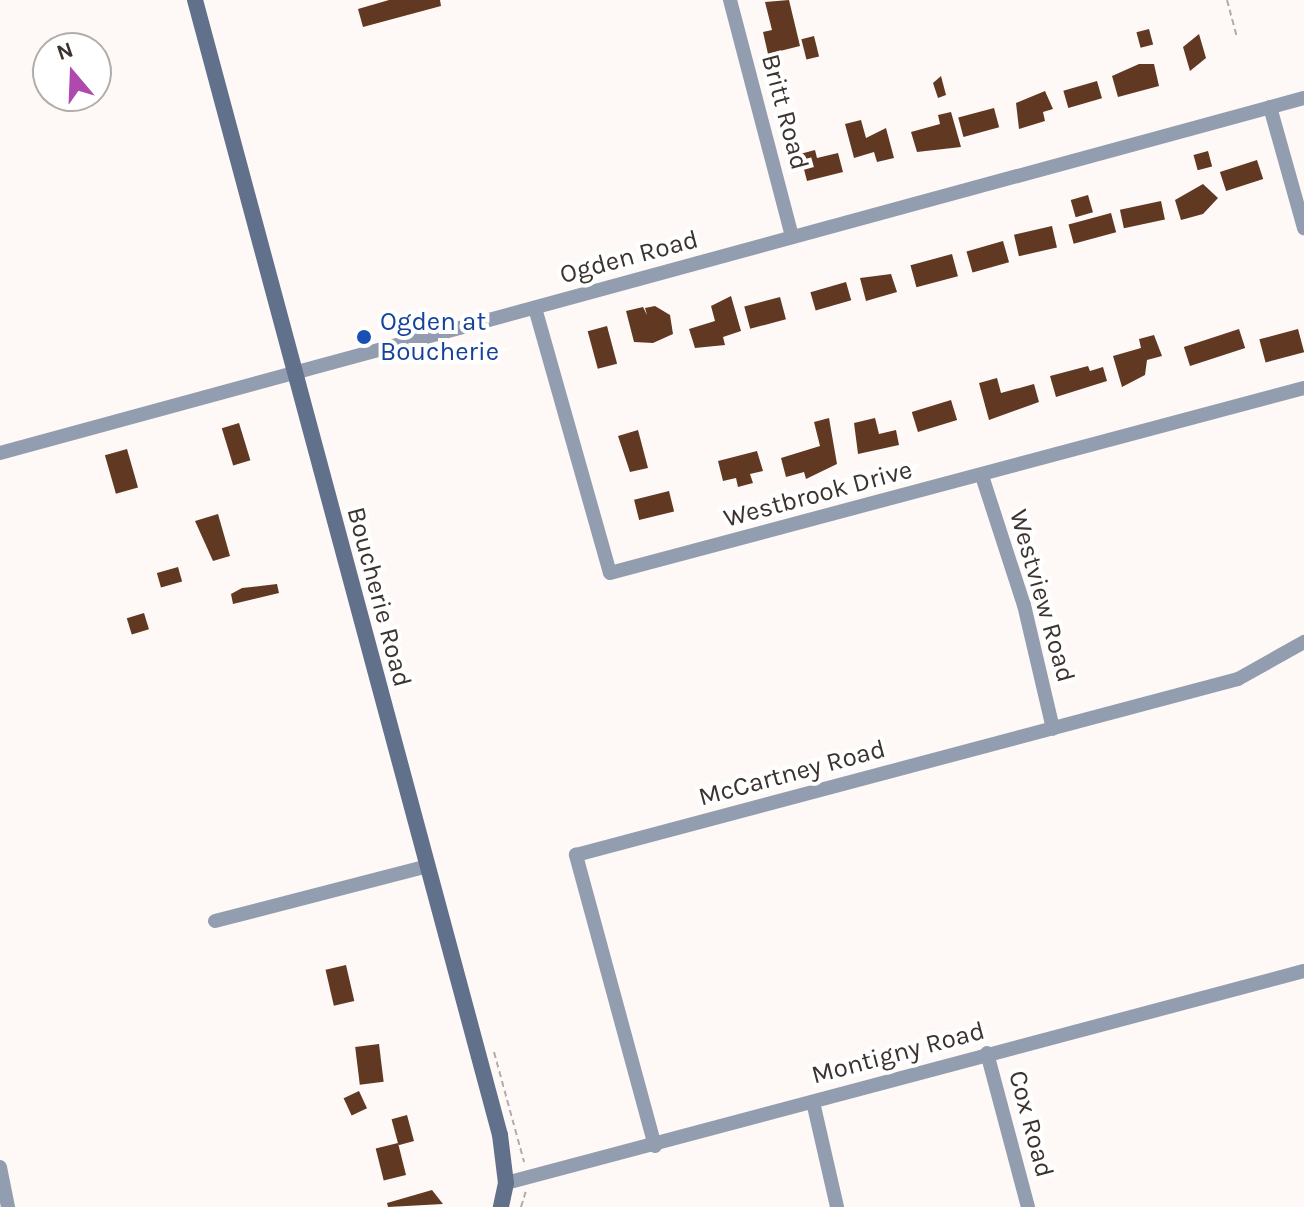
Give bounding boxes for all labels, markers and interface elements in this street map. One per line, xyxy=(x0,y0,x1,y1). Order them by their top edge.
north arrow xyxy=(32,32,112,112)
text: N xyxy=(53,36,77,66)
street label: Britt Road xyxy=(755,51,815,173)
street label: Ogden Road xyxy=(556,224,702,290)
place label: Ogden at Boucherie xyxy=(380,306,499,368)
marker: Ogden at Boucherie xyxy=(355,328,373,346)
street label: Westbrook Drive xyxy=(720,454,916,534)
street label: Boucherie Road xyxy=(340,504,418,690)
street label: Westview Road xyxy=(1002,506,1082,686)
street label: McCartney Road xyxy=(695,733,889,813)
street label: Montigny Road xyxy=(808,1015,988,1091)
street label: Cox Road xyxy=(1002,1067,1060,1181)

